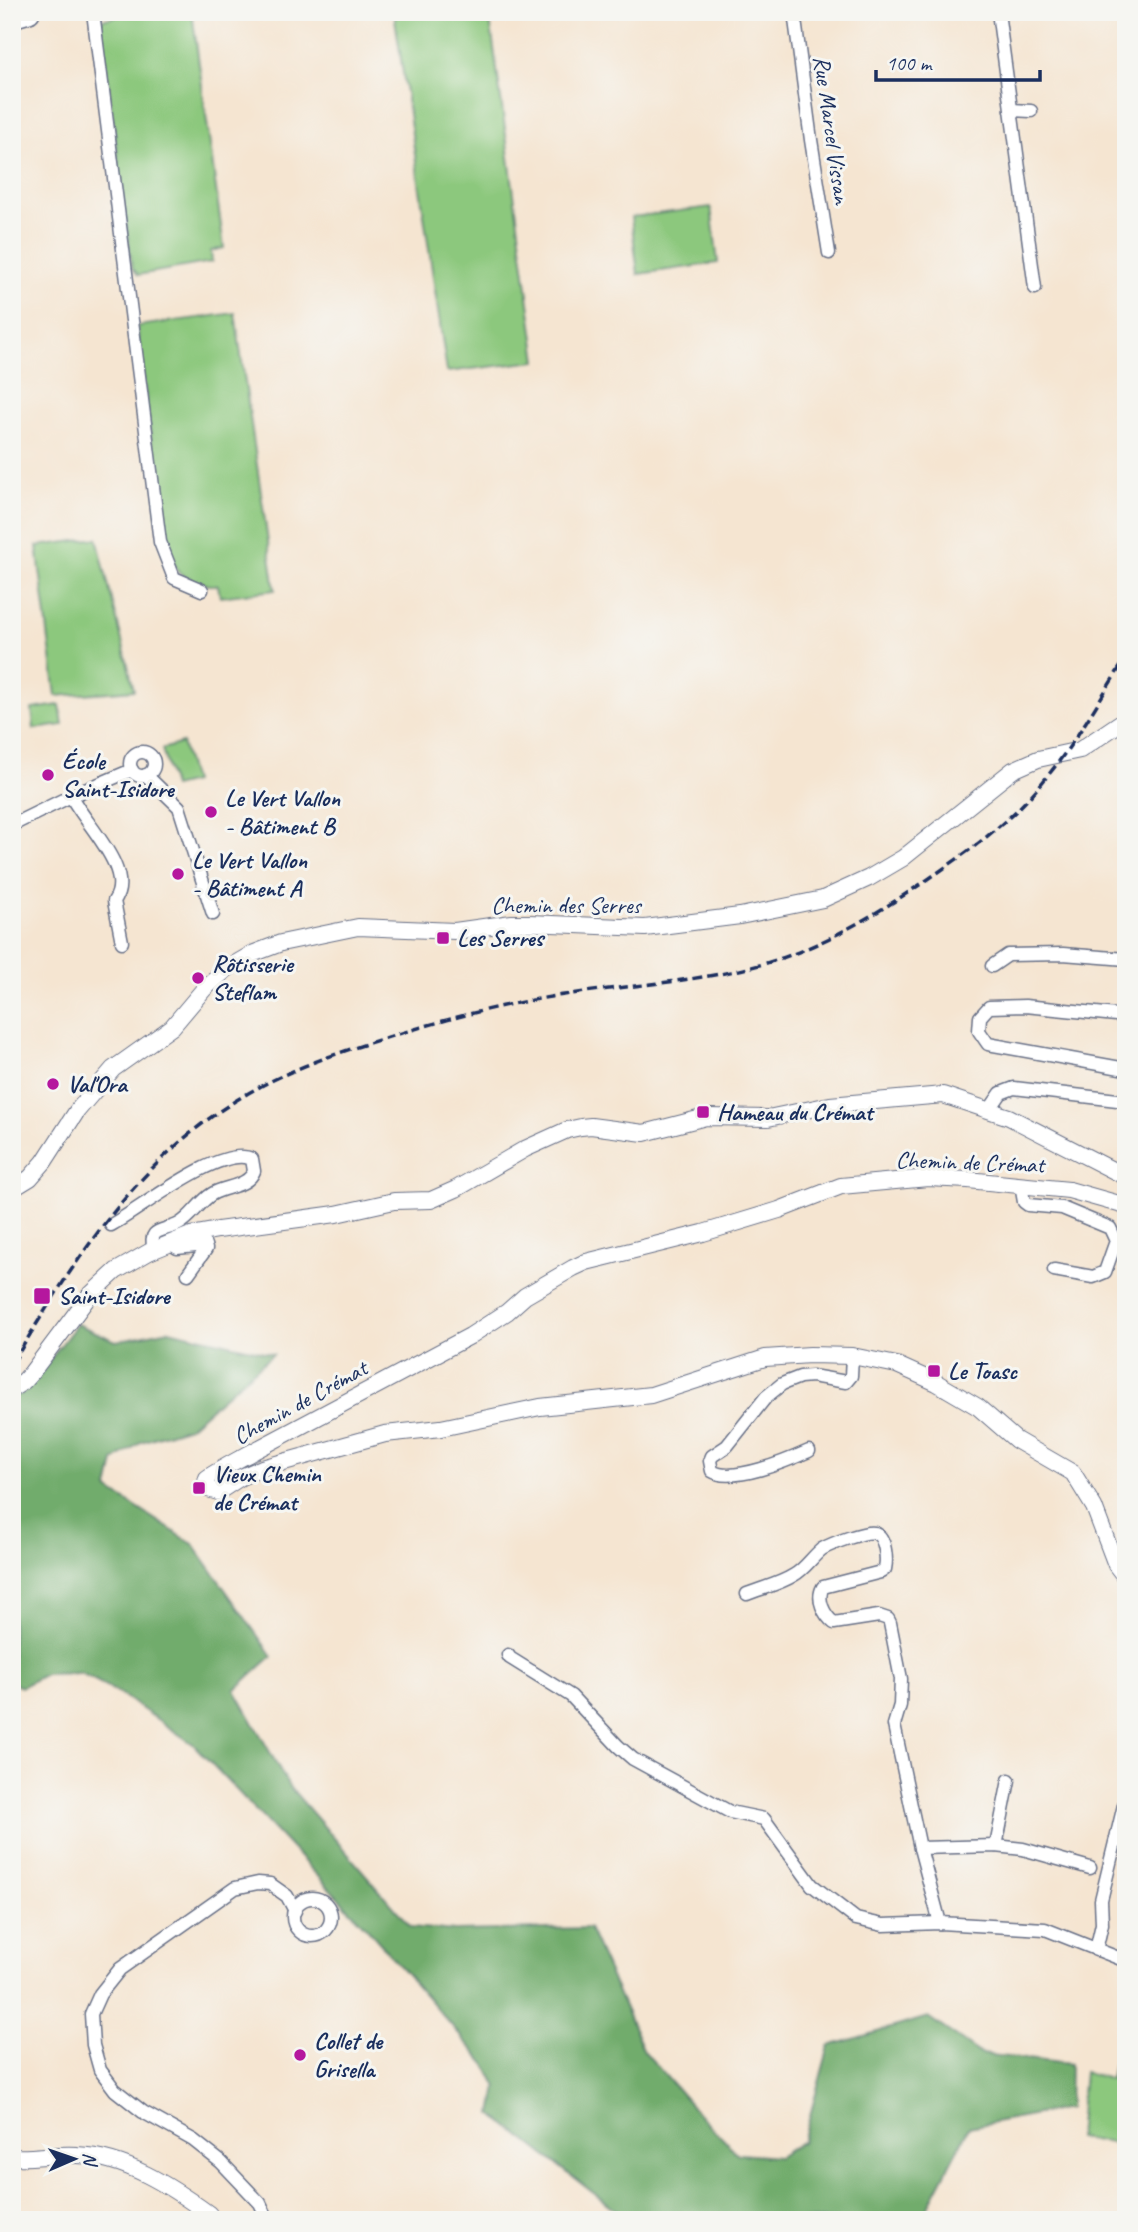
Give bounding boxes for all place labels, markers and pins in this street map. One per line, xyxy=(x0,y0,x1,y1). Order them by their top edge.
place label: École Saint-Isidore xyxy=(62,746,175,804)
marker: École Saint-Isidore xyxy=(40,767,56,783)
place label: Le Vert Vallon - Bâtiment B xyxy=(225,783,341,841)
marker: Le Vert Vallon - Bâtiment B xyxy=(203,804,219,820)
place label: Le Vert Vallon - Bâtiment A xyxy=(192,845,308,903)
marker: Le Vert Vallon - Bâtiment A xyxy=(170,866,186,882)
place label: Les Serres xyxy=(457,923,546,953)
marker: Les Serres xyxy=(435,930,451,946)
place label: Rôtisserie Steflam xyxy=(212,949,294,1007)
marker: Rôtisserie Steflam xyxy=(190,970,206,986)
place label: Val'Ora xyxy=(67,1069,129,1099)
marker: Val'Ora xyxy=(45,1076,61,1092)
place label: Hameau du Crémat xyxy=(717,1097,875,1127)
marker: Hameau du Crémat xyxy=(695,1104,711,1120)
place label: Saint-Isidore xyxy=(58,1281,171,1311)
marker: Saint-Isidore xyxy=(32,1286,52,1306)
place label: Le Toasc xyxy=(948,1356,1018,1386)
marker: Le Toasc xyxy=(926,1363,942,1379)
place label: Vieux Chemin de Crémat xyxy=(213,1459,322,1517)
marker: Vieux Chemin de Crémat xyxy=(191,1480,207,1496)
place label: Collet de Grisella xyxy=(314,2026,384,2084)
marker: Collet de Grisella xyxy=(292,2047,308,2063)

